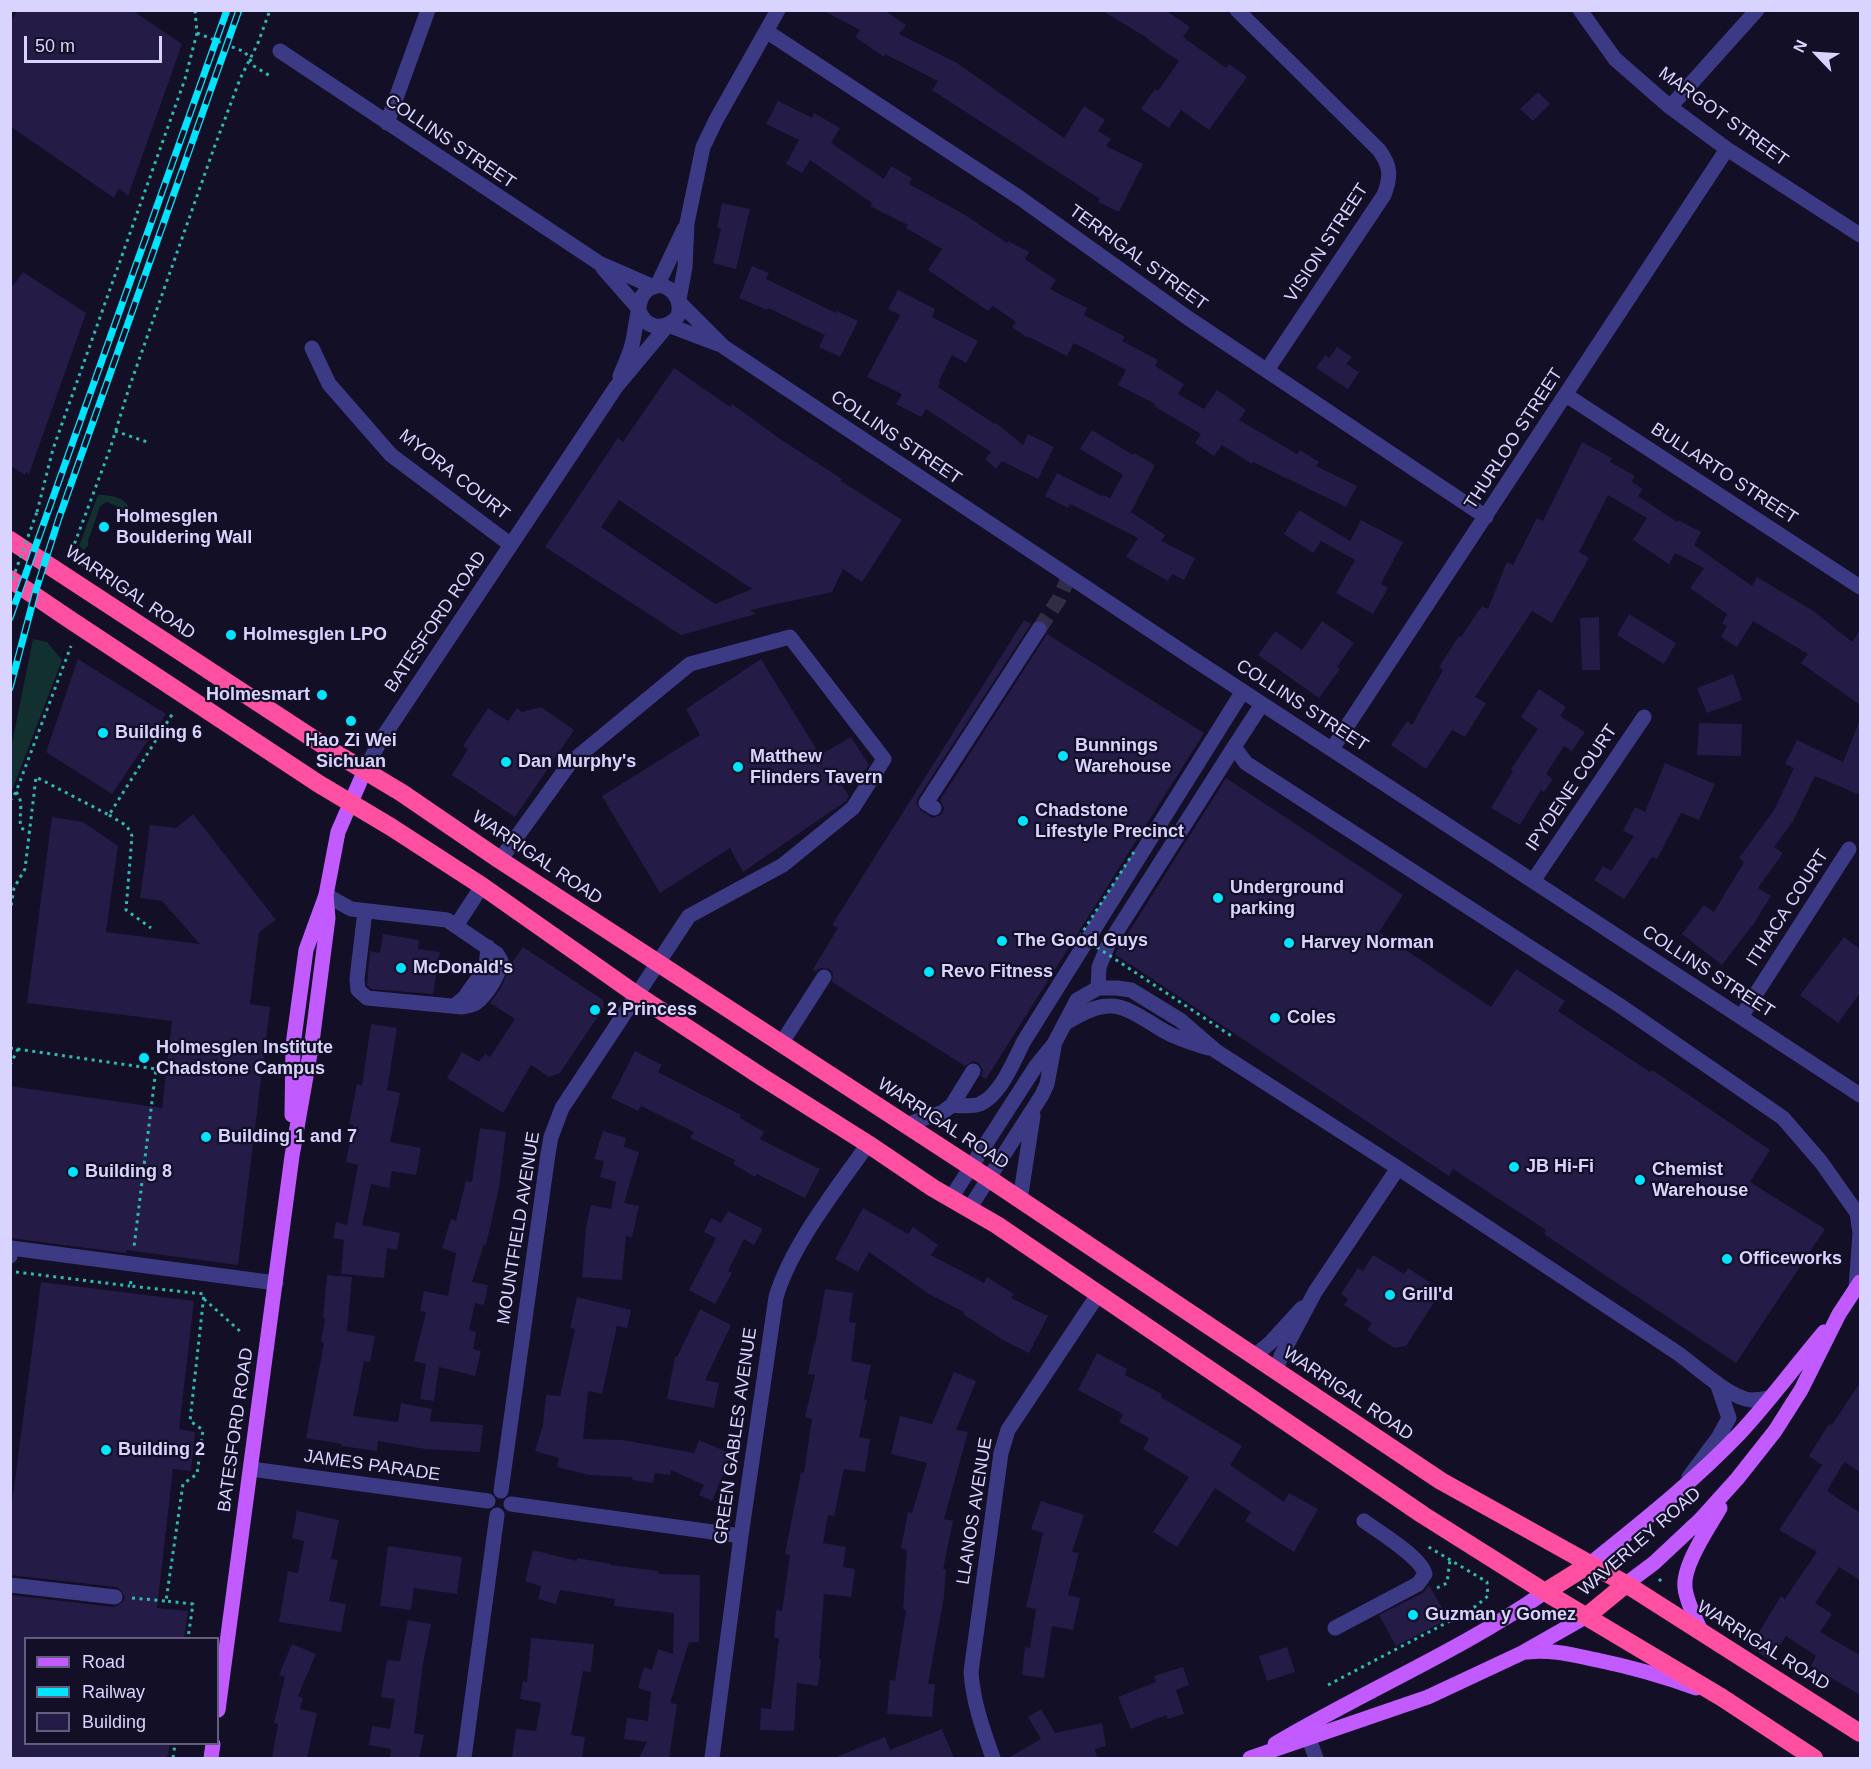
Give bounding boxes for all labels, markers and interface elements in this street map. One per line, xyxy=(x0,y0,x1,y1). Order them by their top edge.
scale bar xyxy=(27,24,165,62)
north arrow xyxy=(1787,24,1847,84)
text: 50 m xyxy=(35,36,75,56)
text: N xyxy=(1790,37,1810,55)
street label: MARGOT STREET xyxy=(1654,63,1792,171)
street label: COLLINS STREET xyxy=(381,90,519,194)
street label: VISION STREET xyxy=(1281,180,1373,306)
street label: TERRIGAL STREET xyxy=(1064,200,1212,316)
street label: THURLOO STREET xyxy=(1460,364,1568,514)
street label: COLLINS STREET xyxy=(827,386,965,490)
street label: BULLARTO STREET xyxy=(1647,419,1801,529)
street label: MYORA COURT xyxy=(394,425,514,525)
place label: Holmesglen Bouldering Wall xyxy=(116,506,252,548)
marker: Holmesglen Bouldering Wall xyxy=(97,520,111,534)
street label: WARRIGAL ROAD xyxy=(61,541,199,645)
street label: BATESFORD ROAD xyxy=(381,547,491,697)
place label: Holmesglen LPO xyxy=(243,624,387,646)
marker: Holmesglen LPO xyxy=(224,628,238,642)
street label: COLLINS STREET xyxy=(1232,655,1372,757)
place label: Holmesmart xyxy=(206,684,310,706)
marker: Holmesmart xyxy=(315,688,329,702)
marker: Hao Zi Wei Sichuan xyxy=(344,714,358,728)
street label: IPYDENE COURT xyxy=(1522,721,1622,855)
place label: Building 6 xyxy=(115,722,202,744)
marker: Building 6 xyxy=(96,726,110,740)
place label: Hao Zi Wei Sichuan xyxy=(305,730,397,772)
place label: Bunnings Warehouse xyxy=(1075,735,1171,777)
place label: Matthew Flinders Tavern xyxy=(750,746,883,789)
marker: Bunnings Warehouse xyxy=(1056,749,1070,763)
place label: Dan Murphy's xyxy=(518,751,636,773)
marker: Dan Murphy's xyxy=(499,755,513,769)
marker: Matthew Flinders Tavern xyxy=(731,760,745,774)
place label: Chadstone Lifestyle Precinct xyxy=(1035,800,1184,842)
street label: WARRIGAL ROAD xyxy=(468,806,606,910)
marker: Chadstone Lifestyle Precinct xyxy=(1016,814,1030,828)
street label: ITHACA COURT xyxy=(1742,846,1834,970)
place label: Underground parking xyxy=(1230,877,1344,920)
marker: Underground parking xyxy=(1211,891,1225,905)
street label: COLLINS STREET xyxy=(1638,921,1778,1023)
place label: The Good Guys xyxy=(1014,930,1148,952)
place label: Harvey Norman xyxy=(1301,932,1434,954)
marker: The Good Guys xyxy=(995,934,1009,948)
marker: Harvey Norman xyxy=(1282,936,1296,950)
place label: McDonald's xyxy=(413,957,513,979)
marker: McDonald's xyxy=(394,961,408,975)
place label: Revo Fitness xyxy=(941,961,1053,983)
marker: Revo Fitness xyxy=(922,965,936,979)
place label: 2 Princess xyxy=(607,999,697,1021)
marker: 2 Princess xyxy=(588,1003,602,1017)
place label: Coles xyxy=(1287,1007,1336,1029)
marker: Coles xyxy=(1268,1011,1282,1025)
place label: Holmesglen Institute Chadstone Campus xyxy=(156,1037,333,1080)
marker: Holmesglen Institute Chadstone Campus xyxy=(137,1051,151,1065)
street label: WARRIGAL ROAD xyxy=(873,1073,1013,1175)
place label: Building 1 and 7 xyxy=(218,1126,357,1148)
marker: Building 1 and 7 xyxy=(199,1130,213,1144)
street label: MOUNTFIELD AVENUE xyxy=(493,1130,545,1326)
place label: JB Hi-Fi xyxy=(1526,1156,1594,1178)
place label: Chemist Warehouse xyxy=(1652,1159,1748,1202)
marker: JB Hi-Fi xyxy=(1507,1160,1521,1174)
place label: Building 8 xyxy=(85,1161,172,1183)
marker: Building 8 xyxy=(66,1165,80,1179)
marker: Chemist Warehouse xyxy=(1633,1173,1647,1187)
place label: Officeworks xyxy=(1739,1248,1842,1270)
marker: Officeworks xyxy=(1720,1252,1734,1266)
place label: Grill'd xyxy=(1402,1284,1453,1306)
marker: Grill'd xyxy=(1383,1288,1397,1302)
street label: GREEN GABLES AVENUE xyxy=(710,1326,762,1546)
street label: WARRIGAL ROAD xyxy=(1279,1342,1417,1446)
street label: BATESFORD ROAD xyxy=(214,1346,258,1514)
street label: LLANOS AVENUE xyxy=(953,1436,997,1586)
place label: Building 2 xyxy=(118,1439,205,1461)
marker: Building 2 xyxy=(99,1443,113,1457)
street label: JAMES PARADE xyxy=(302,1446,442,1486)
street label: WAVERLEY ROAD xyxy=(1574,1483,1706,1601)
street label: WARRIGAL ROAD xyxy=(1693,1596,1833,1696)
place label: Guzman y Gomez xyxy=(1425,1604,1576,1626)
marker: Guzman y Gomez xyxy=(1406,1608,1420,1622)
legend xyxy=(24,1637,219,1745)
text: Road xyxy=(82,1652,125,1672)
text: Railway xyxy=(82,1682,145,1702)
text: Building xyxy=(82,1712,146,1732)

